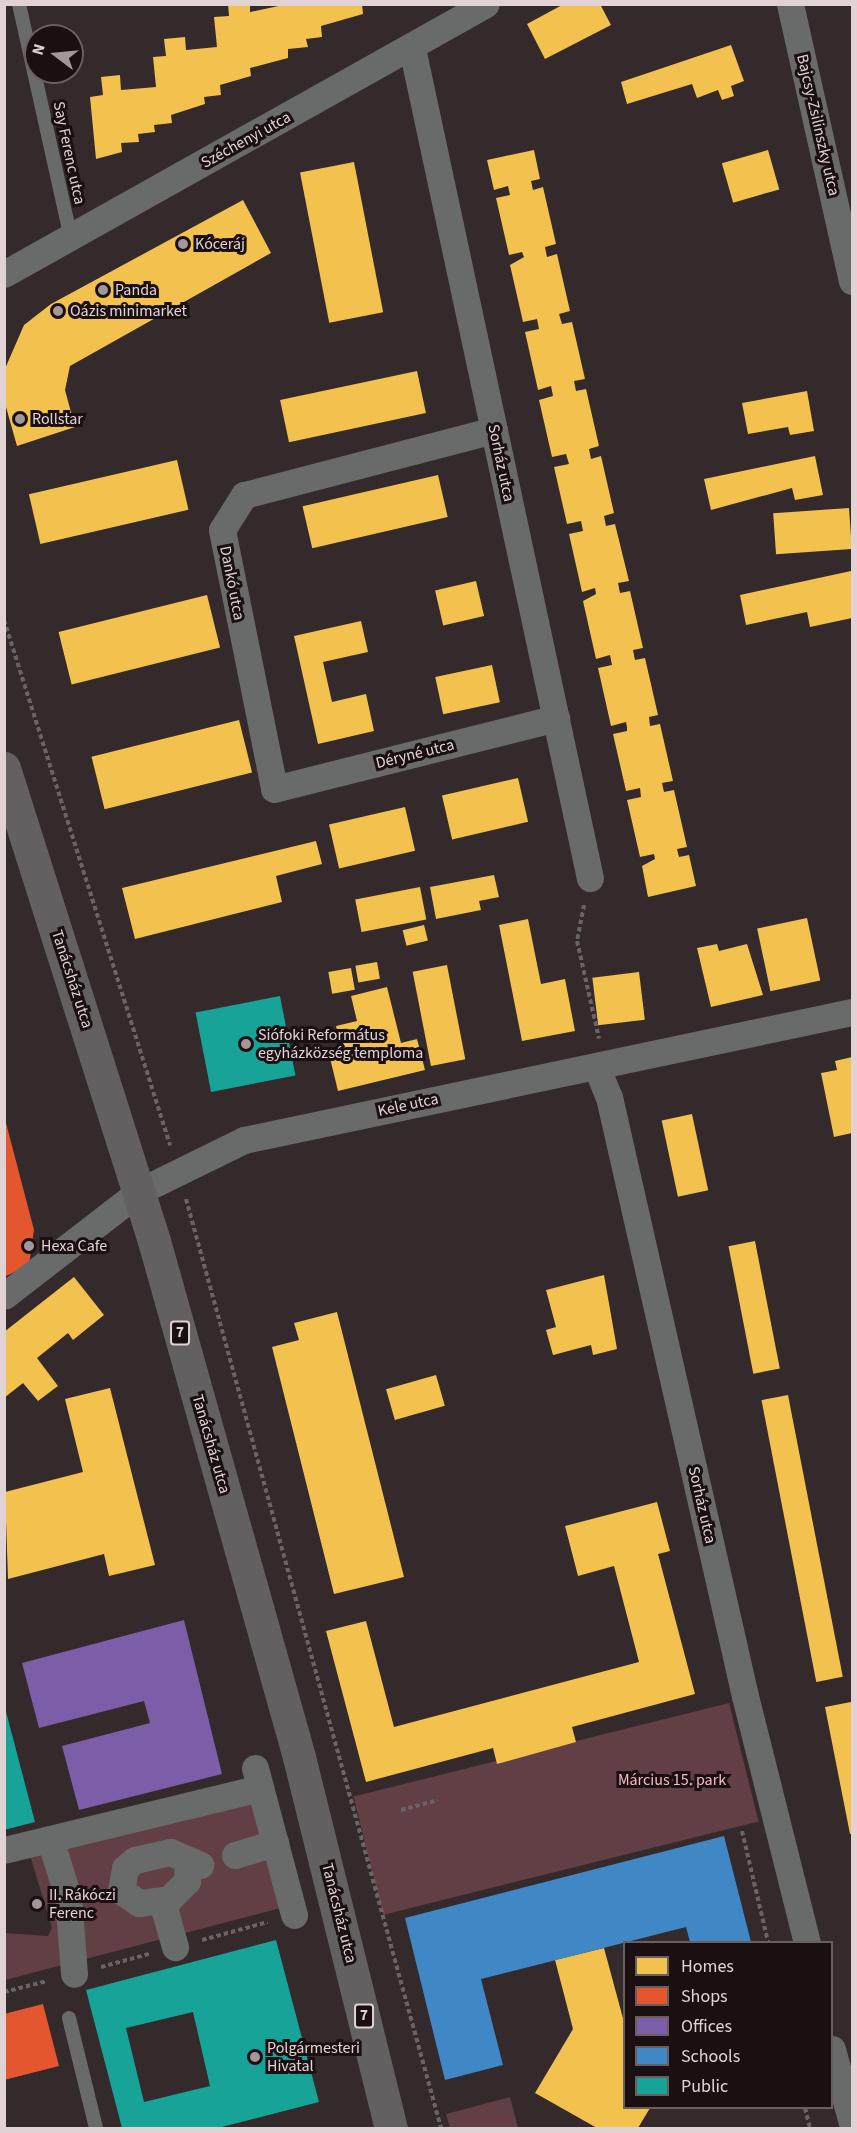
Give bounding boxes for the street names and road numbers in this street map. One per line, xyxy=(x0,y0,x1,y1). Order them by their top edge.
street label: Bajcsy-Zsilinszky utca xyxy=(792,52,844,198)
street label: Say Ferenc utca xyxy=(49,100,89,206)
street label: Széchenyi utca xyxy=(198,107,294,173)
street label: Sorház utca xyxy=(483,423,519,503)
street label: Dankó utca xyxy=(215,544,249,622)
street label: Déryné utca xyxy=(374,735,456,773)
street label: Tanácsház utca xyxy=(47,927,97,1031)
street label: Kele utca xyxy=(376,1089,440,1121)
road number: 7 xyxy=(170,1321,190,1345)
street label: Tanácsház utca xyxy=(188,1392,234,1496)
street label: Sorház utca xyxy=(684,1465,720,1545)
street label: Tanácsház utca xyxy=(317,1861,361,1965)
road number: 7 xyxy=(354,2004,374,2028)

